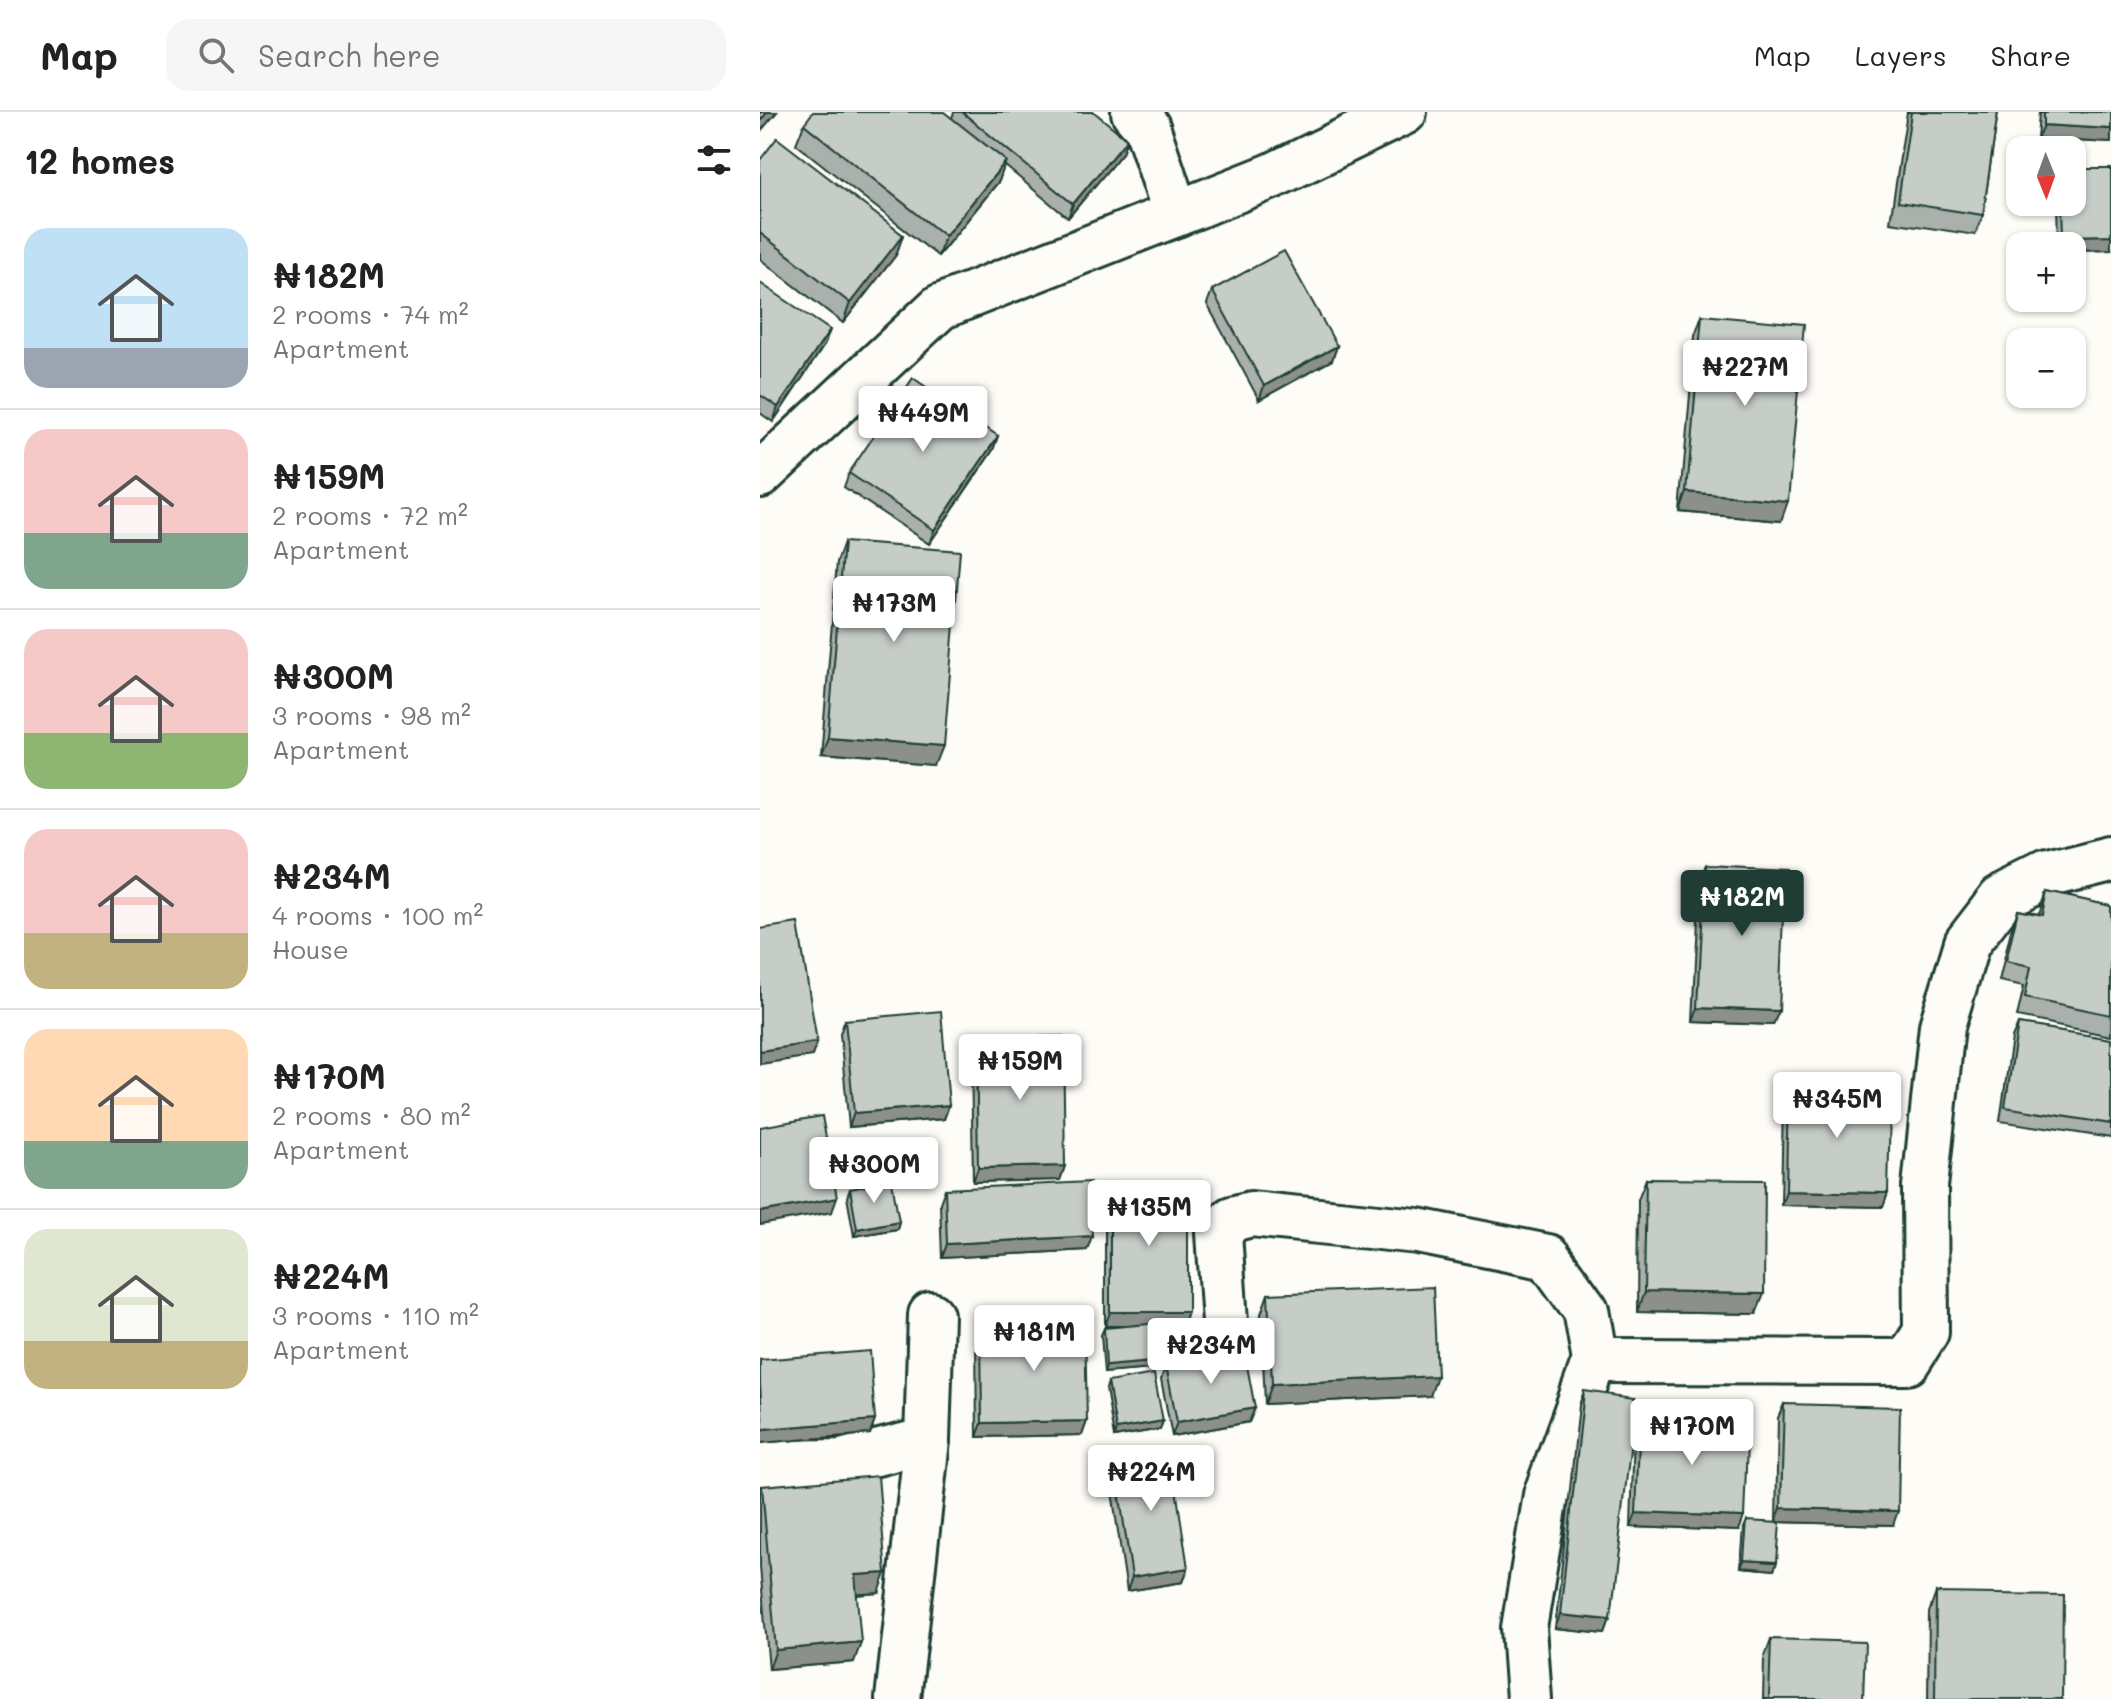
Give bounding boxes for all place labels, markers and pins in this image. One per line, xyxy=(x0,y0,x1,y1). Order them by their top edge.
pin: ₦227M xyxy=(1689,340,1801,408)
pin: ₦449M xyxy=(867,386,979,454)
pin: ₦173M xyxy=(838,576,950,644)
pin: ₦182M xyxy=(1686,870,1798,938)
pin: ₦159M xyxy=(964,1034,1076,1102)
pin: ₦345M xyxy=(1781,1072,1893,1140)
pin: ₦300M xyxy=(818,1137,930,1205)
pin: ₦135M xyxy=(1093,1180,1205,1248)
pin: ₦181M xyxy=(978,1305,1090,1373)
pin: ₦234M xyxy=(1155,1318,1267,1386)
pin: ₦170M xyxy=(1636,1399,1748,1467)
pin: ₦224M xyxy=(1095,1445,1207,1513)

